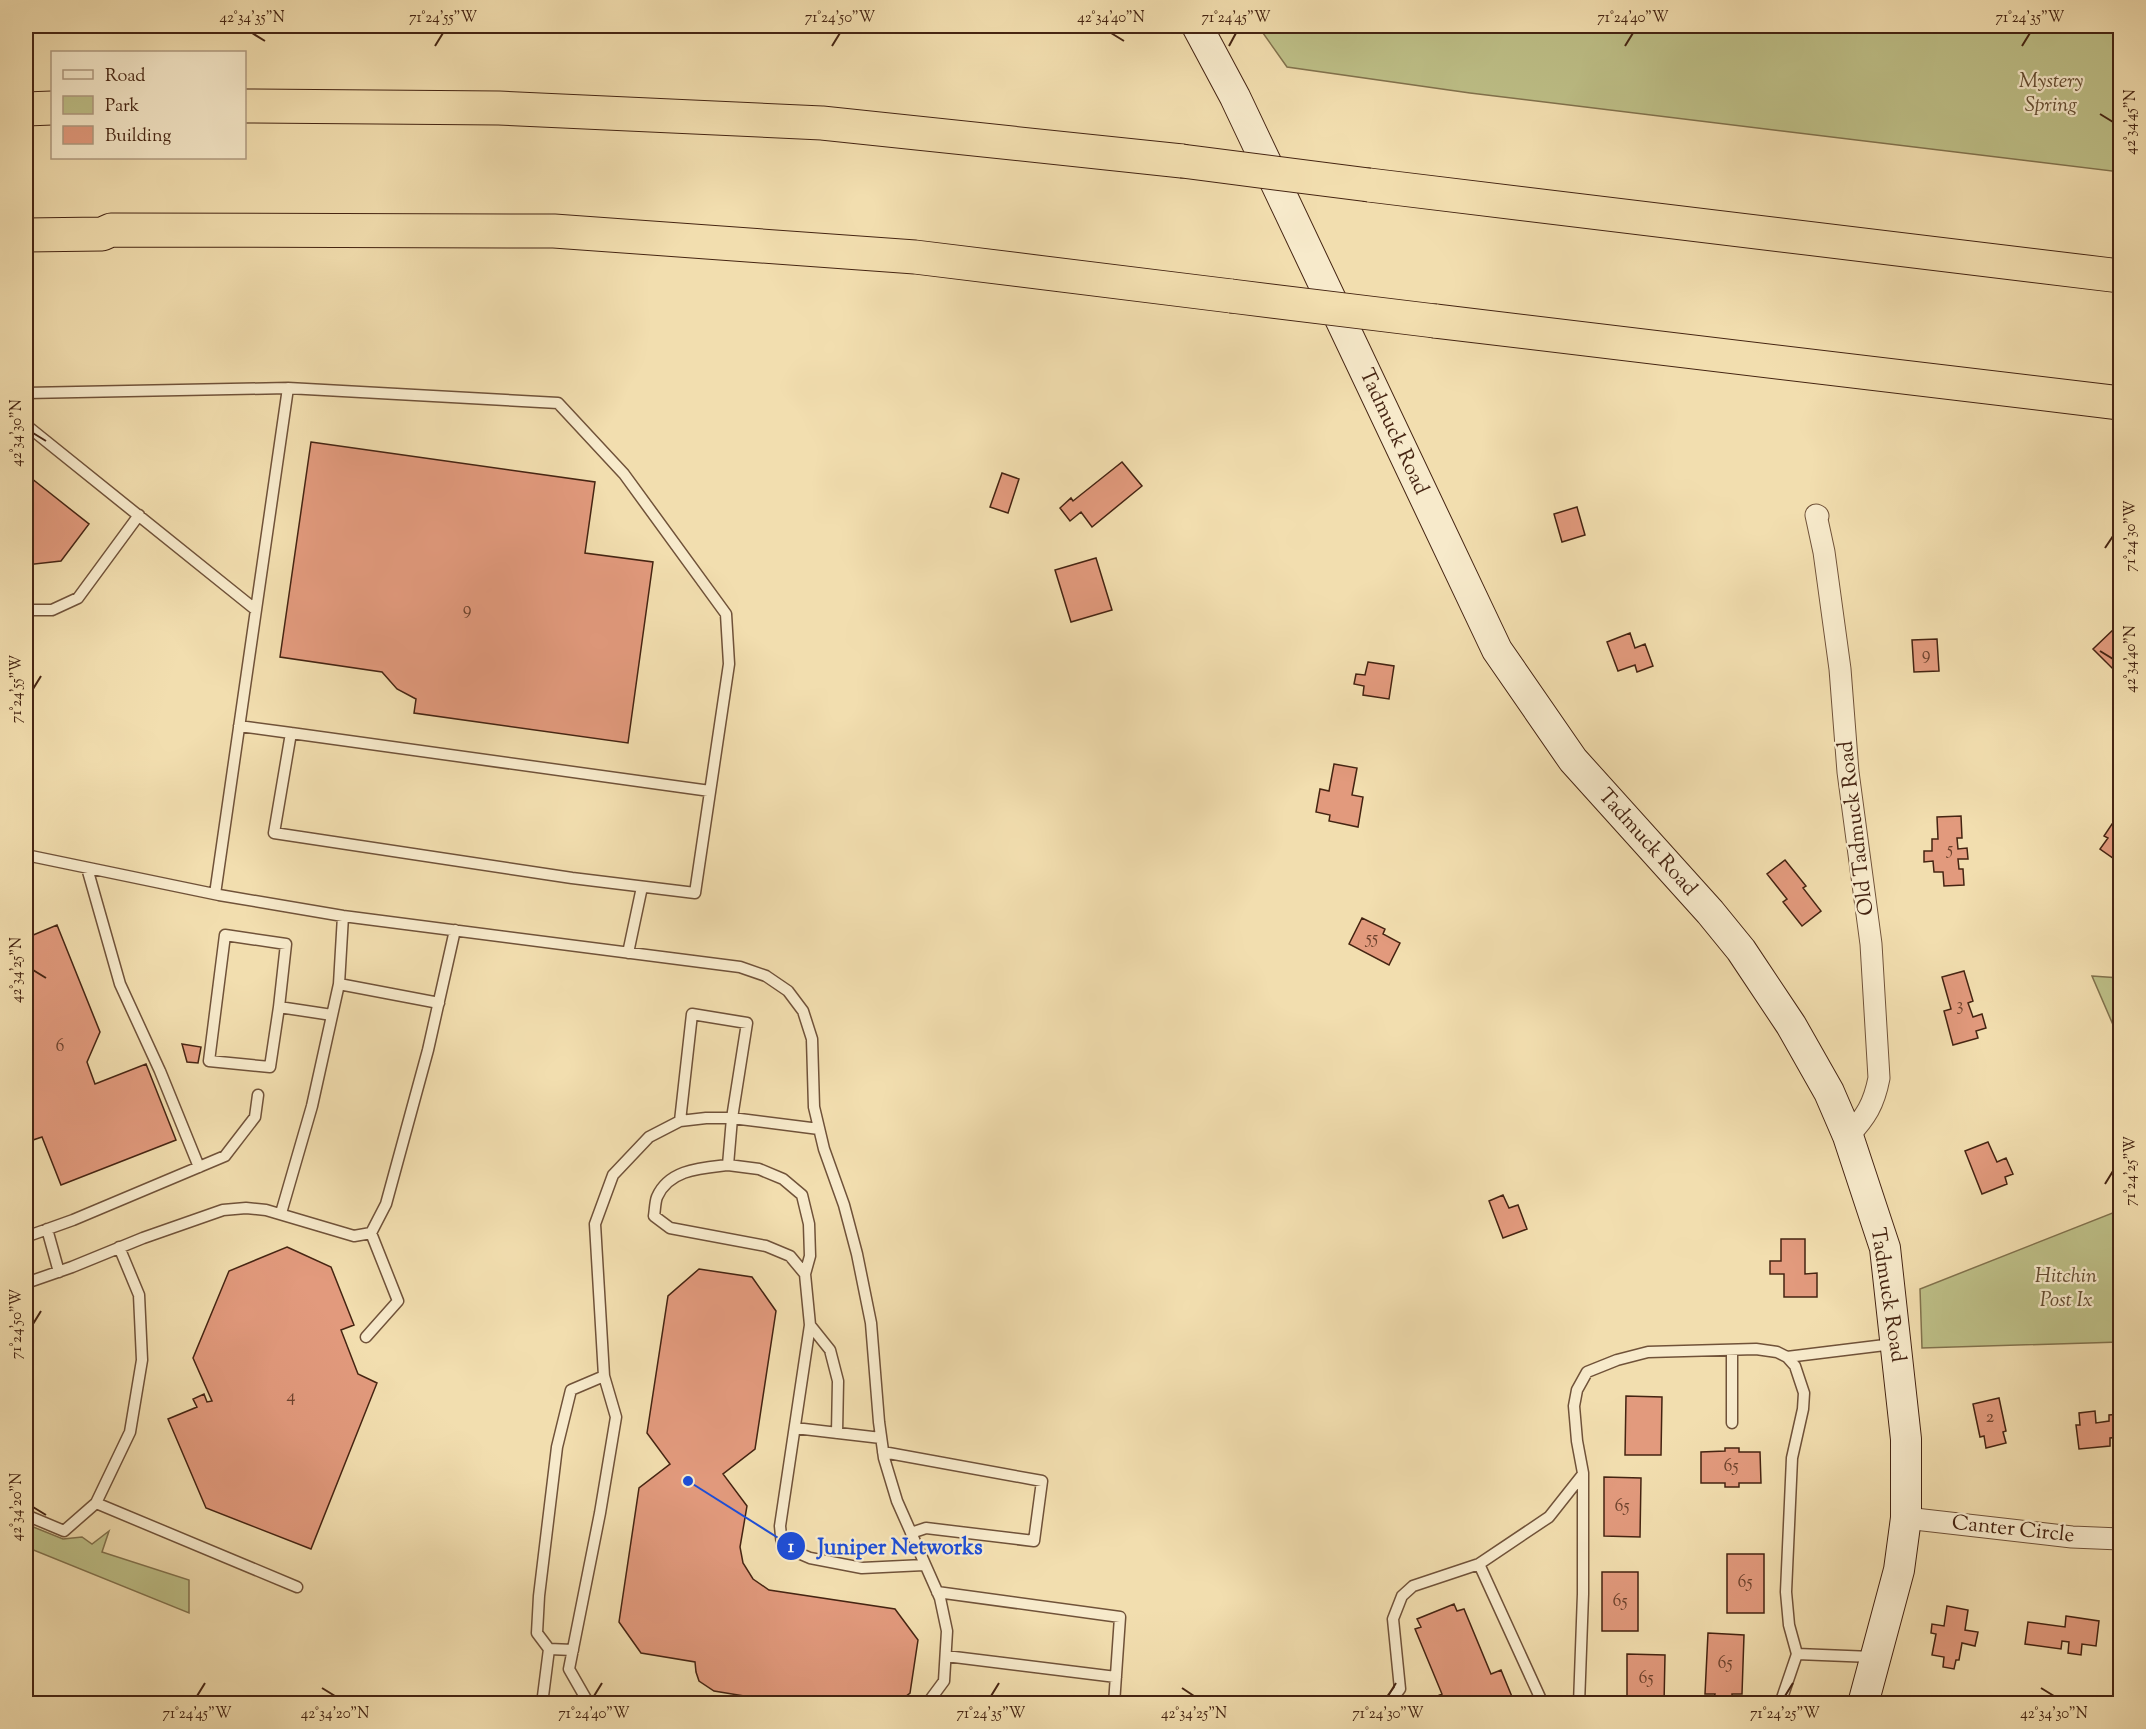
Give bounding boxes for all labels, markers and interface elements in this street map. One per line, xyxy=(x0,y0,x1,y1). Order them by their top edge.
text: 42°34'35"N xyxy=(219,8,285,29)
text: 71°24'55"W xyxy=(409,8,477,29)
text: 71°24'50"W xyxy=(805,8,876,29)
text: 42°34'40"N xyxy=(1077,8,1145,29)
text: 71°24'45"W xyxy=(1201,8,1271,29)
text: 71°24'40"W xyxy=(1597,8,1669,29)
text: 71°24'35"W xyxy=(1995,8,2065,29)
legend xyxy=(51,51,246,159)
text: Road xyxy=(105,64,145,90)
park label: Mystery Spring xyxy=(2019,67,2083,121)
text: 42°34'45"N xyxy=(2121,89,2142,155)
text: Park xyxy=(105,94,140,120)
text: Building xyxy=(105,124,171,150)
street label: Tadmuck Road xyxy=(1351,364,1435,500)
text: 42°34'30"N xyxy=(7,399,28,467)
text: 71°24'30"W xyxy=(2121,500,2142,572)
house number: 9 xyxy=(463,597,472,623)
text: 42°34'40"N xyxy=(2121,625,2142,693)
house number: 9 xyxy=(1922,642,1931,668)
text: 71°24'55"W xyxy=(7,655,28,723)
street label: Old Tadmuck Road xyxy=(1831,739,1883,917)
street label: Tadmuck Road xyxy=(1590,782,1704,904)
house number: 5 xyxy=(1946,837,1953,863)
house number: 55 xyxy=(1365,926,1378,952)
text: 42°34'25"N xyxy=(7,937,28,1003)
house number: 3 xyxy=(1956,993,1964,1019)
house number: 6 xyxy=(56,1034,65,1060)
text: 71°24'25"W xyxy=(2121,1136,2142,1206)
street label: Tadmuck Road xyxy=(1862,1226,1912,1365)
park label: Hitchin Post Ix xyxy=(2035,1262,2097,1316)
text: 71°24'50"W xyxy=(7,1288,28,1359)
house number: 4 xyxy=(286,1384,296,1410)
house number: 2 xyxy=(1986,1405,1995,1431)
house number: 65 xyxy=(1723,1454,1739,1480)
text: 42°34'20"N xyxy=(7,1473,28,1541)
house number: 65 xyxy=(1614,1494,1630,1520)
street label: Canter Circle xyxy=(1950,1509,2076,1551)
callout: Juniper Networks xyxy=(776,1526,995,1566)
text: Juniper Networks xyxy=(815,1533,983,1565)
text: 1 xyxy=(788,1535,795,1561)
house number: 65 xyxy=(1737,1570,1753,1596)
house number: 65 xyxy=(1612,1589,1628,1615)
house number: 65 xyxy=(1717,1651,1733,1677)
house number: 65 xyxy=(1638,1666,1654,1692)
text: 71°24'45"W xyxy=(162,1704,232,1725)
text: 42°34'20"N xyxy=(301,1704,369,1725)
text: 71°24'40"W xyxy=(558,1704,630,1725)
text: 71°24'35"W xyxy=(956,1704,1026,1725)
text: 42°34'25"N xyxy=(1161,1704,1227,1725)
text: 71°24'30"W xyxy=(1352,1704,1424,1725)
text: 71°24'25"W xyxy=(1750,1704,1820,1725)
text: 42°34'30"N xyxy=(2020,1704,2088,1725)

